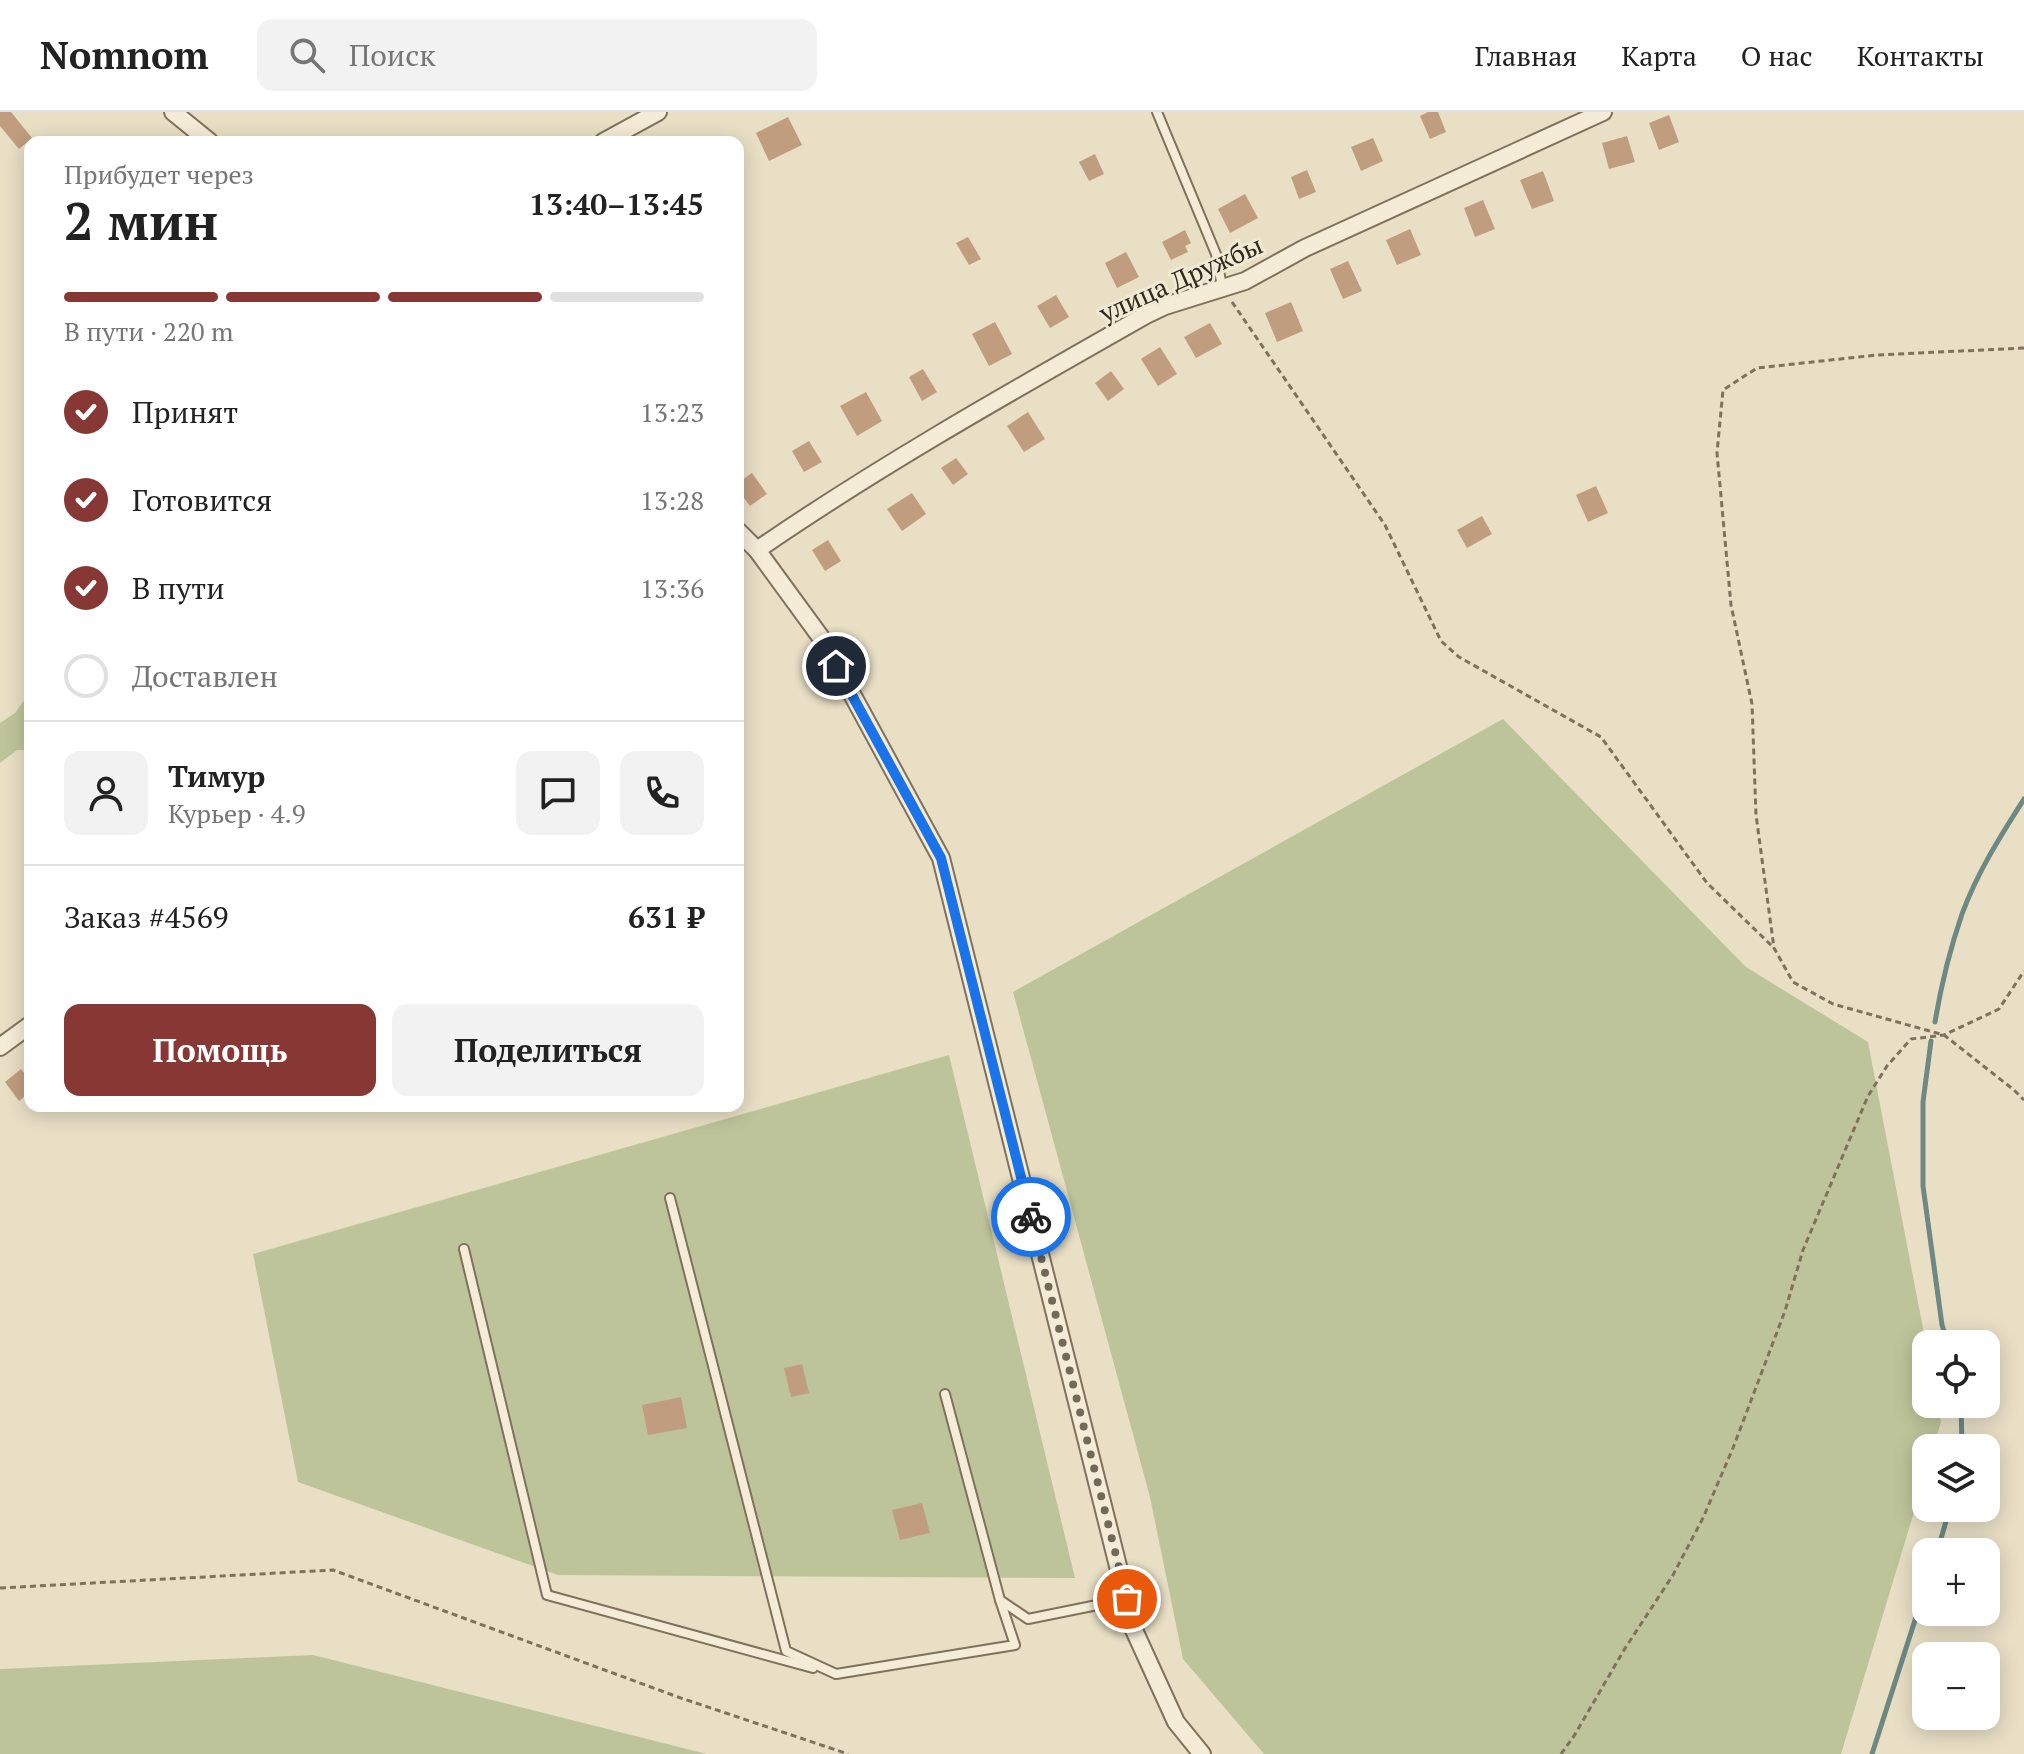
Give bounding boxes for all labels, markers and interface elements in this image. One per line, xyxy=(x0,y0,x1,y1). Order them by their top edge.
search box xyxy=(257,19,817,91)
text: Nomnom xyxy=(40,30,209,80)
icon: search xyxy=(285,33,329,77)
text: Поиск xyxy=(349,35,435,75)
text: Главная xyxy=(1474,37,1577,74)
text: Карта xyxy=(1621,37,1697,74)
text: О нас xyxy=(1741,37,1813,74)
text: Контакты xyxy=(1857,37,1984,74)
text: Прибудет через xyxy=(64,157,254,191)
text: 13:40–13:45 xyxy=(529,184,704,224)
text: 2 мин xyxy=(64,186,218,255)
street label: улица Дружбы xyxy=(1093,227,1268,330)
text: В пути · 220 m xyxy=(64,314,233,348)
icon: check xyxy=(64,390,108,434)
text: Принят xyxy=(132,392,238,432)
text: 13:23 xyxy=(640,395,704,429)
icon: check xyxy=(64,478,108,522)
text: Готовится xyxy=(132,480,272,520)
text: 13:28 xyxy=(640,483,704,517)
icon: check xyxy=(64,566,108,610)
text: В пути xyxy=(132,568,225,608)
text: 13:36 xyxy=(640,571,704,605)
pin xyxy=(802,632,870,700)
icon: home xyxy=(814,644,858,688)
text: Доставлен xyxy=(132,656,278,696)
button: person xyxy=(64,751,148,835)
button: chat xyxy=(516,751,600,835)
button: phone xyxy=(620,751,704,835)
text: Тимур xyxy=(168,756,265,796)
text: Курьер · 4.9 xyxy=(168,796,306,830)
text: Заказ #4569 xyxy=(64,897,229,937)
text: 631 ₽ xyxy=(628,897,704,937)
button: Помощь xyxy=(64,1004,376,1096)
button: Поделиться xyxy=(392,1004,704,1096)
courier xyxy=(991,1177,1071,1257)
icon: bike xyxy=(1009,1195,1053,1239)
map controls xyxy=(1912,1330,2000,1730)
button: locate xyxy=(1912,1330,2000,1418)
button: layers xyxy=(1912,1434,2000,1522)
button: + xyxy=(1912,1538,2000,1626)
pin xyxy=(1093,1565,1161,1633)
icon: bag xyxy=(1105,1577,1149,1621)
button: − xyxy=(1912,1642,2000,1730)

